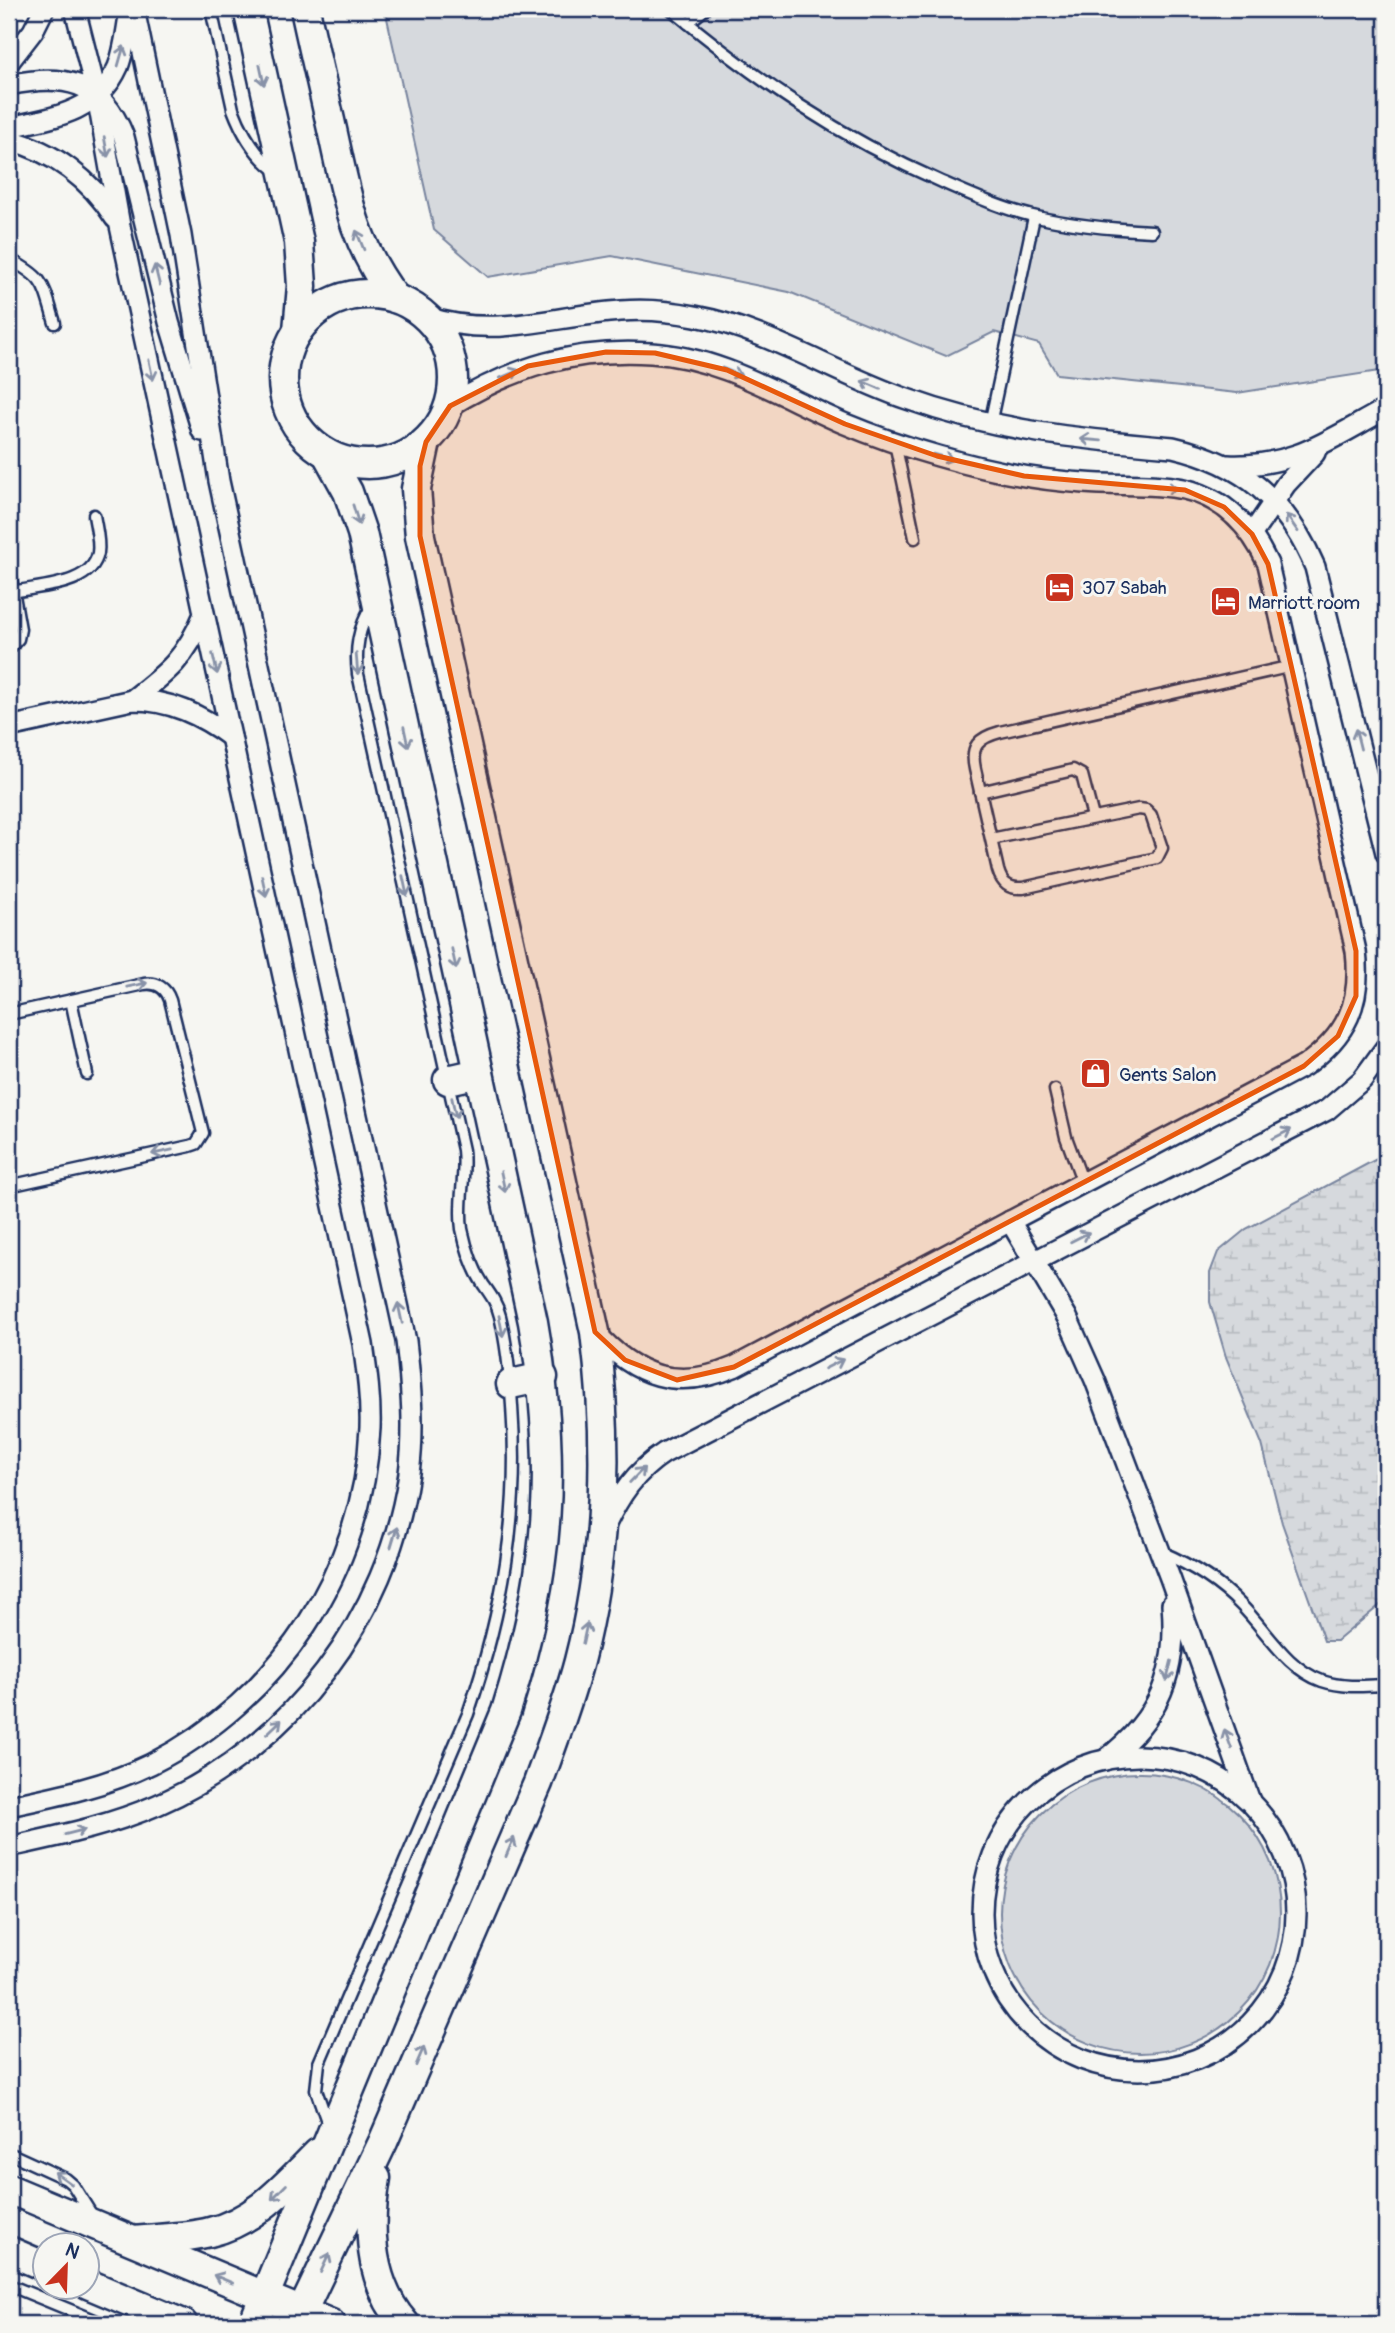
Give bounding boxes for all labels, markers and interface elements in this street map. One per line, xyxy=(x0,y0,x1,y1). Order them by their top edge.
one-way arrow xyxy=(115,46,128,68)
one-way arrow xyxy=(256,63,270,86)
one-way arrow xyxy=(100,135,113,158)
one-way arrow xyxy=(353,229,366,251)
one-way arrow xyxy=(150,264,163,287)
one-way arrow xyxy=(144,358,158,381)
one-way arrow xyxy=(499,367,520,380)
one-way arrow xyxy=(721,367,742,380)
one-way arrow xyxy=(861,378,883,391)
one-way arrow xyxy=(1080,433,1103,446)
one-way arrow xyxy=(931,452,953,465)
one-way arrow xyxy=(1155,481,1178,494)
one-way arrow xyxy=(351,504,364,526)
one-way arrow xyxy=(1285,514,1299,533)
hotel icon: 307 Sabah xyxy=(1042,570,1076,604)
place label: 307 Sabah xyxy=(1082,576,1167,600)
hotel icon: Marriott room xyxy=(1208,585,1242,619)
place label: Marriott room xyxy=(1248,591,1360,615)
one-way arrow xyxy=(209,652,222,675)
one-way arrow xyxy=(351,652,364,675)
one-way arrow xyxy=(399,725,413,748)
one-way arrow xyxy=(1351,729,1364,751)
one-way arrow xyxy=(257,874,271,897)
one-way arrow xyxy=(398,874,412,897)
one-way arrow xyxy=(448,947,462,970)
one-way arrow xyxy=(125,978,148,992)
shop icon: Gents Salon xyxy=(1079,1057,1113,1091)
place label: Gents Salon xyxy=(1119,1063,1217,1087)
one-way arrow xyxy=(447,1096,461,1119)
one-way arrow xyxy=(1271,1126,1292,1140)
one-way arrow xyxy=(151,1146,174,1160)
one-way arrow xyxy=(497,1170,510,1192)
one-way arrow xyxy=(1069,1230,1090,1244)
one-way arrow xyxy=(393,1302,407,1325)
one-way arrow xyxy=(495,1314,509,1337)
one-way arrow xyxy=(823,1357,844,1370)
one-way arrow xyxy=(628,1467,645,1484)
one-way arrow xyxy=(389,1527,402,1549)
one-way arrow xyxy=(579,1622,593,1645)
one-way arrow xyxy=(1162,1659,1175,1681)
one-way arrow xyxy=(265,1719,282,1736)
one-way arrow xyxy=(1220,1728,1233,1750)
one-way arrow xyxy=(63,1825,86,1838)
one-way arrow xyxy=(504,1837,517,1858)
one-way arrow xyxy=(414,2045,427,2067)
one-way arrow xyxy=(54,2171,73,2186)
one-way arrow xyxy=(271,2183,288,2200)
north arrow xyxy=(32,2232,102,2302)
text: N xyxy=(62,2238,83,2265)
one-way arrow xyxy=(319,2253,333,2274)
one-way arrow xyxy=(213,2271,235,2284)

